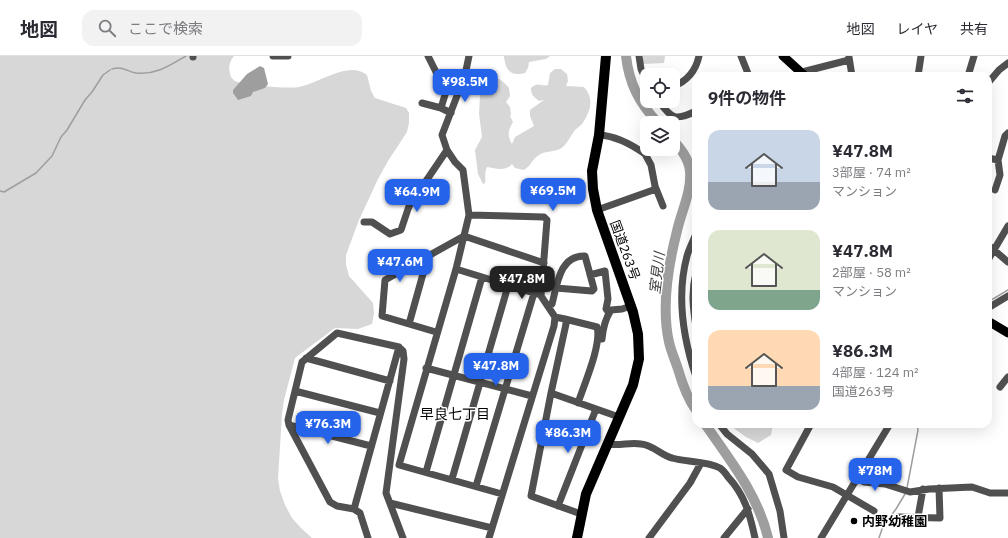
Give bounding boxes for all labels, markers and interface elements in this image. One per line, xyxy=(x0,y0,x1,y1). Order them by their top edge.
search box xyxy=(82,10,362,46)
text: 地図 xyxy=(20,17,58,41)
icon: search xyxy=(96,17,118,39)
text: ここで検索 xyxy=(128,19,203,38)
text: 地図 xyxy=(846,20,874,38)
text: レイヤ xyxy=(896,20,938,38)
text: 共有 xyxy=(960,20,988,38)
map controls xyxy=(640,68,680,156)
button: locate xyxy=(640,68,680,108)
pin: ¥98.5M xyxy=(432,69,498,103)
text: ¥98.5M xyxy=(442,73,488,90)
icon: filters xyxy=(954,85,976,107)
text: 9件の物件 xyxy=(708,87,786,109)
button: layers xyxy=(640,116,680,156)
text: ¥47.8M xyxy=(832,140,893,162)
icon: home xyxy=(740,146,788,194)
text: 3部屋 · 74 m² xyxy=(832,164,911,181)
pin: ¥69.5M xyxy=(520,178,586,212)
pin: ¥64.9M xyxy=(384,179,450,213)
text: ¥69.5M xyxy=(530,182,576,199)
text: ¥64.9M xyxy=(394,183,440,200)
text: マンション xyxy=(832,183,897,200)
street label: 国道263号 xyxy=(606,218,644,282)
text: ¥47.8M xyxy=(832,240,893,262)
icon: home xyxy=(740,246,788,294)
pin: ¥47.6M xyxy=(367,249,433,283)
water label: 室見川 xyxy=(646,249,669,295)
text: ¥47.6M xyxy=(377,253,423,270)
text: 2部屋 · 58 m² xyxy=(832,264,911,281)
pin: ¥47.8M xyxy=(489,266,555,300)
text: ¥47.8M xyxy=(499,270,545,287)
text: マンション xyxy=(832,283,897,300)
text: ¥86.3M xyxy=(832,340,893,362)
icon: home xyxy=(740,346,788,394)
pin: ¥47.8M xyxy=(463,353,529,387)
text: ¥47.8M xyxy=(473,357,519,374)
text: 4部屋 · 124 m² xyxy=(832,364,919,381)
text: 国道263号 xyxy=(832,383,894,400)
district label: 早良七丁目 xyxy=(420,405,490,423)
pin: ¥76.3M xyxy=(295,411,361,445)
text: ¥76.3M xyxy=(305,415,351,432)
pin: ¥86.3M xyxy=(535,420,601,454)
text: ¥86.3M xyxy=(545,424,591,441)
pin: ¥78M xyxy=(851,458,899,492)
text: ¥78M xyxy=(858,462,892,479)
place label: 内野幼稚園 xyxy=(862,513,927,530)
marker: 内野幼稚園 xyxy=(849,516,859,526)

